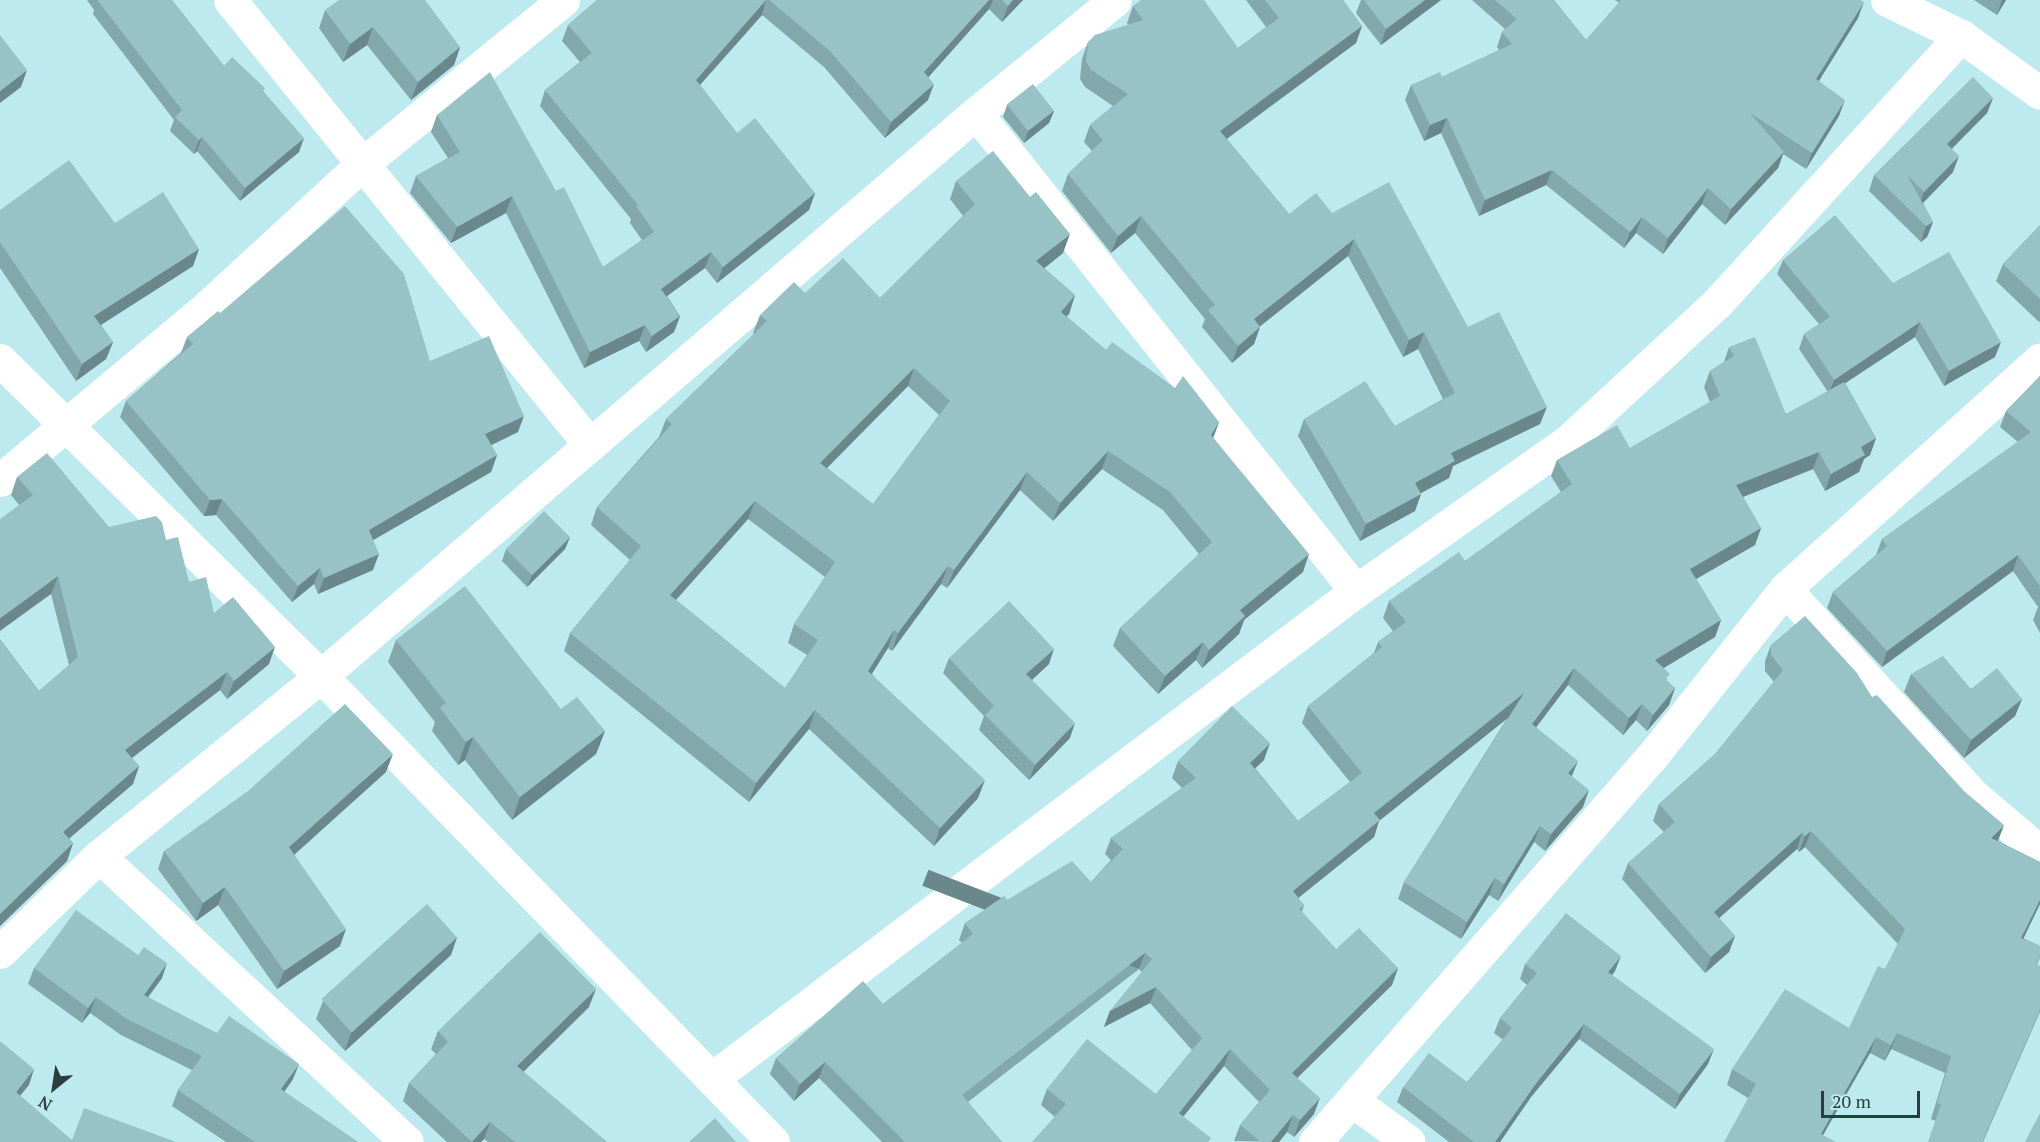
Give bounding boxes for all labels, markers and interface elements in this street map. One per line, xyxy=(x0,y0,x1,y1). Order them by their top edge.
north arrow xyxy=(24,1058,84,1118)
scale bar xyxy=(1824,1079,1923,1117)
text: 20 m xyxy=(1832,1089,1871,1113)
text: N xyxy=(34,1091,56,1116)

